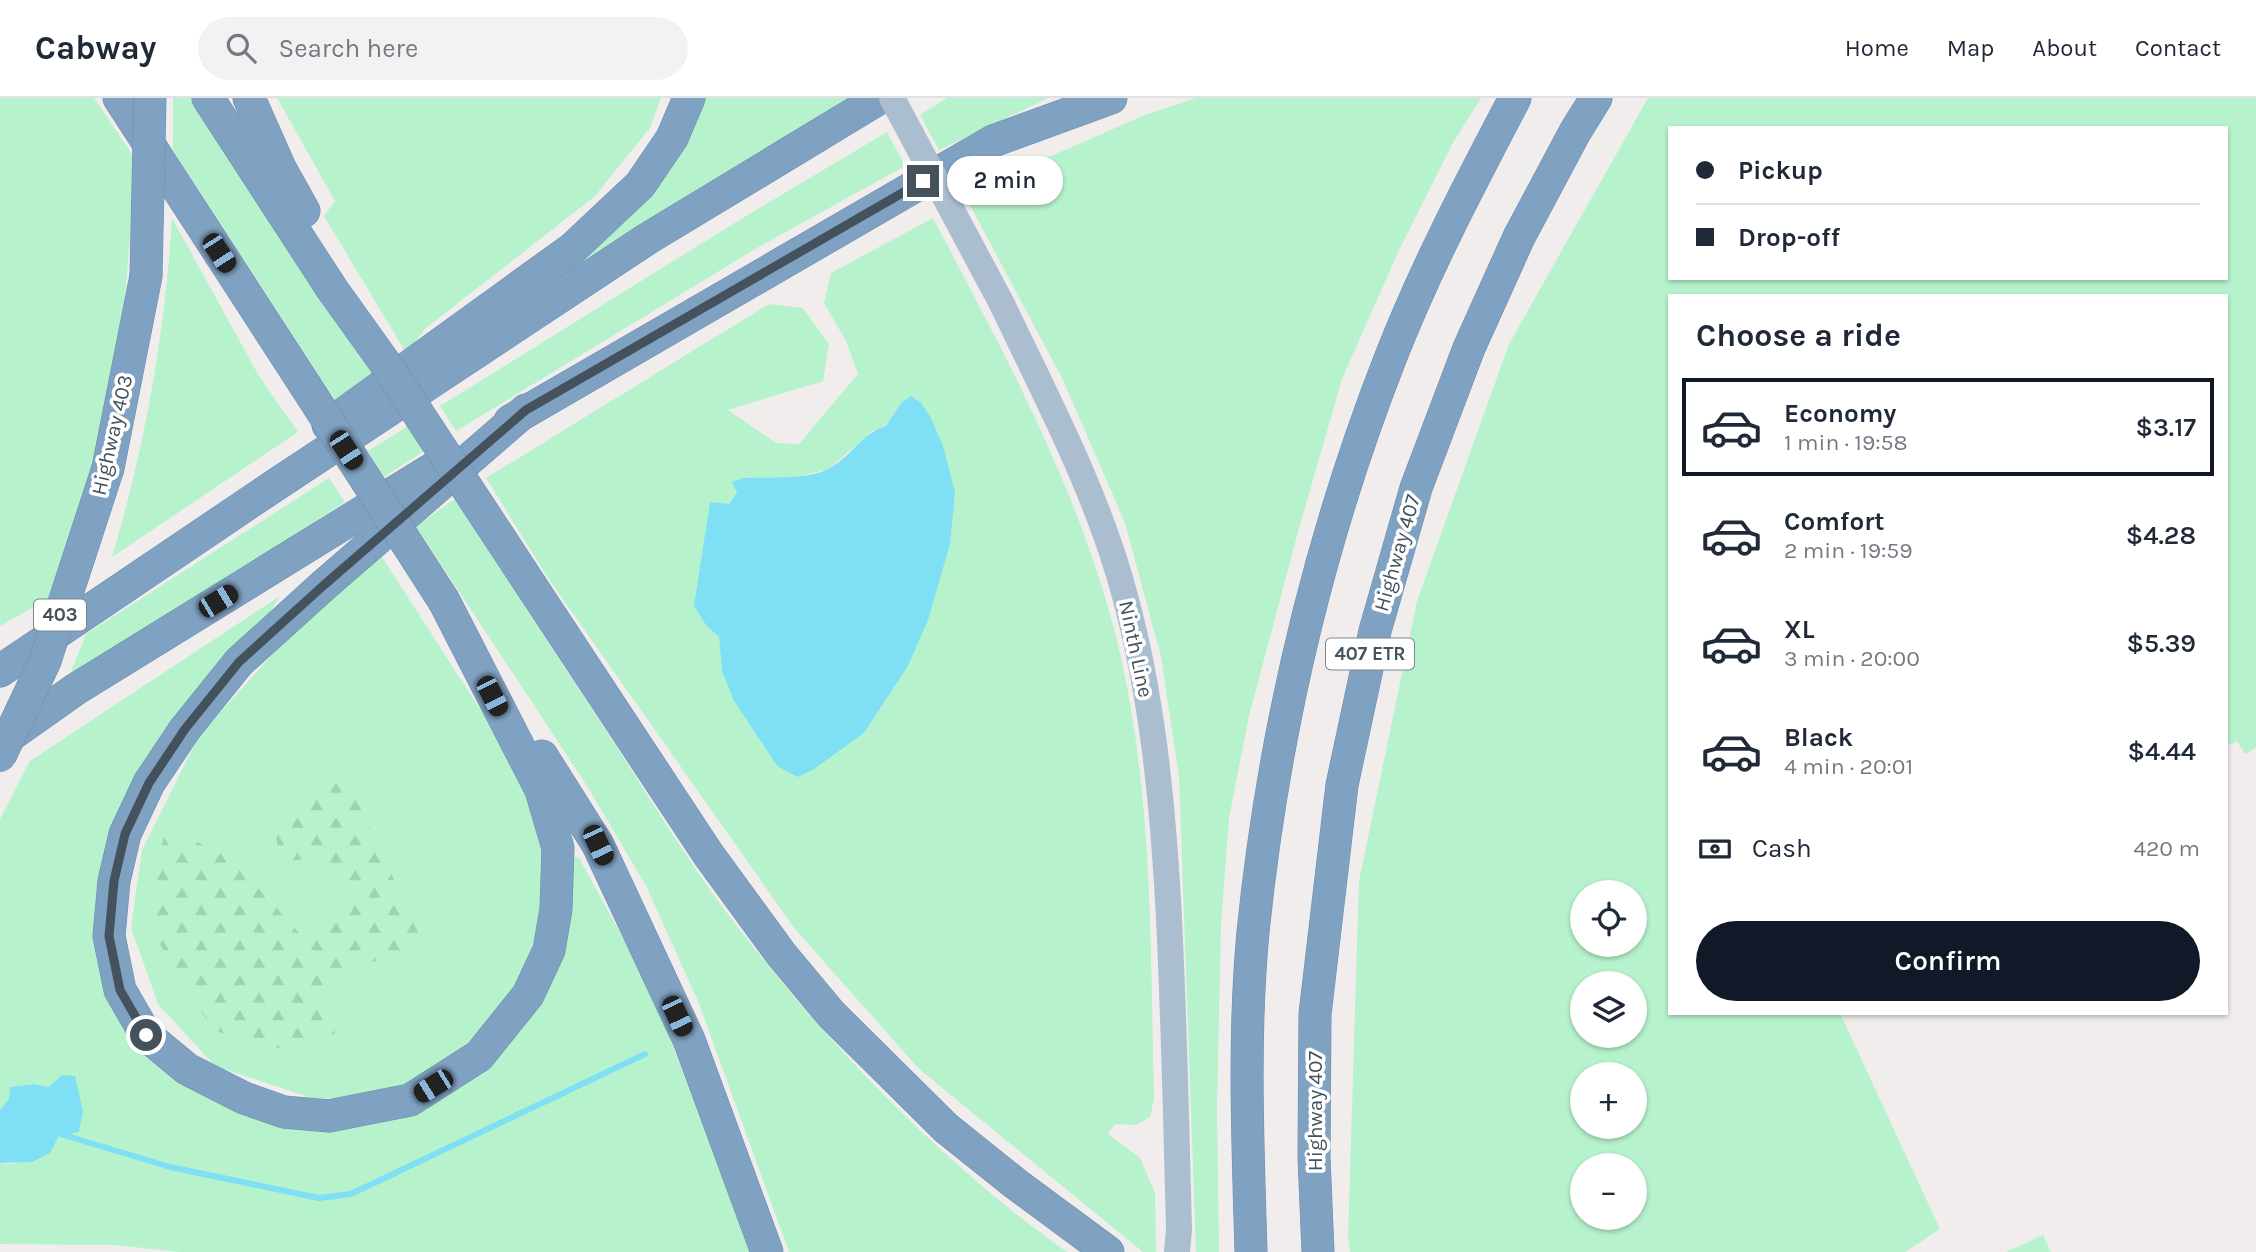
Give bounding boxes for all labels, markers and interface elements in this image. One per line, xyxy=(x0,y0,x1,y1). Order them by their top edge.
search box xyxy=(198,17,688,80)
text: Cabway xyxy=(35,29,156,67)
icon: search xyxy=(222,29,260,67)
text: Search here xyxy=(278,33,418,64)
text: Home xyxy=(1845,34,1909,62)
text: Map xyxy=(1947,34,1994,62)
text: About xyxy=(2032,34,2097,62)
text: Contact xyxy=(2135,34,2221,62)
text: Pickup xyxy=(1738,155,1823,186)
callout: 2 min xyxy=(948,156,1063,206)
route end xyxy=(907,165,939,197)
text: 2 min xyxy=(974,167,1036,194)
text: Drop-off xyxy=(1738,222,1840,253)
car xyxy=(199,230,240,276)
text: Choose a ride xyxy=(1696,317,1901,354)
street label: Highway 403 xyxy=(86,372,138,498)
icon: car xyxy=(1700,396,1763,459)
text: Economy xyxy=(1784,398,1896,429)
text: $3.17 xyxy=(2135,412,2196,443)
car xyxy=(326,427,367,473)
text: 1 min · 19:58 xyxy=(1784,429,1908,456)
street label: Highway 407 xyxy=(1369,492,1425,614)
icon: car xyxy=(1700,504,1763,567)
text: Comfort xyxy=(1784,506,1885,537)
text: $4.28 xyxy=(2126,520,2196,551)
text: 2 min · 19:59 xyxy=(1784,537,1913,564)
car xyxy=(195,581,242,621)
street label: Ninth Line xyxy=(1114,598,1158,700)
road number: 403 xyxy=(34,600,86,630)
icon: car xyxy=(1700,612,1763,675)
text: XL xyxy=(1784,614,1815,645)
text: $5.39 xyxy=(2127,628,2196,659)
road number: 407 ETR xyxy=(1326,638,1414,670)
text: 3 min · 20:00 xyxy=(1784,645,1920,672)
car xyxy=(474,673,511,719)
icon: car xyxy=(1700,720,1763,783)
text: Black xyxy=(1784,722,1853,753)
text: $4.44 xyxy=(2128,736,2196,767)
text: 4 min · 20:01 xyxy=(1784,753,1913,780)
car xyxy=(580,822,617,868)
icon: cash xyxy=(1696,830,1734,868)
text: Cash xyxy=(1752,833,1812,864)
text: 420 m xyxy=(2133,835,2200,862)
map controls xyxy=(1570,880,1647,1230)
button: locate xyxy=(1570,880,1647,957)
button: Confirm xyxy=(1696,921,2200,1001)
button: layers xyxy=(1570,971,1647,1048)
car xyxy=(659,993,696,1039)
route start xyxy=(130,1019,162,1051)
street label: Highway 407 xyxy=(1303,1051,1327,1171)
button: + xyxy=(1570,1062,1647,1139)
car xyxy=(410,1066,457,1106)
button: − xyxy=(1570,1153,1647,1230)

